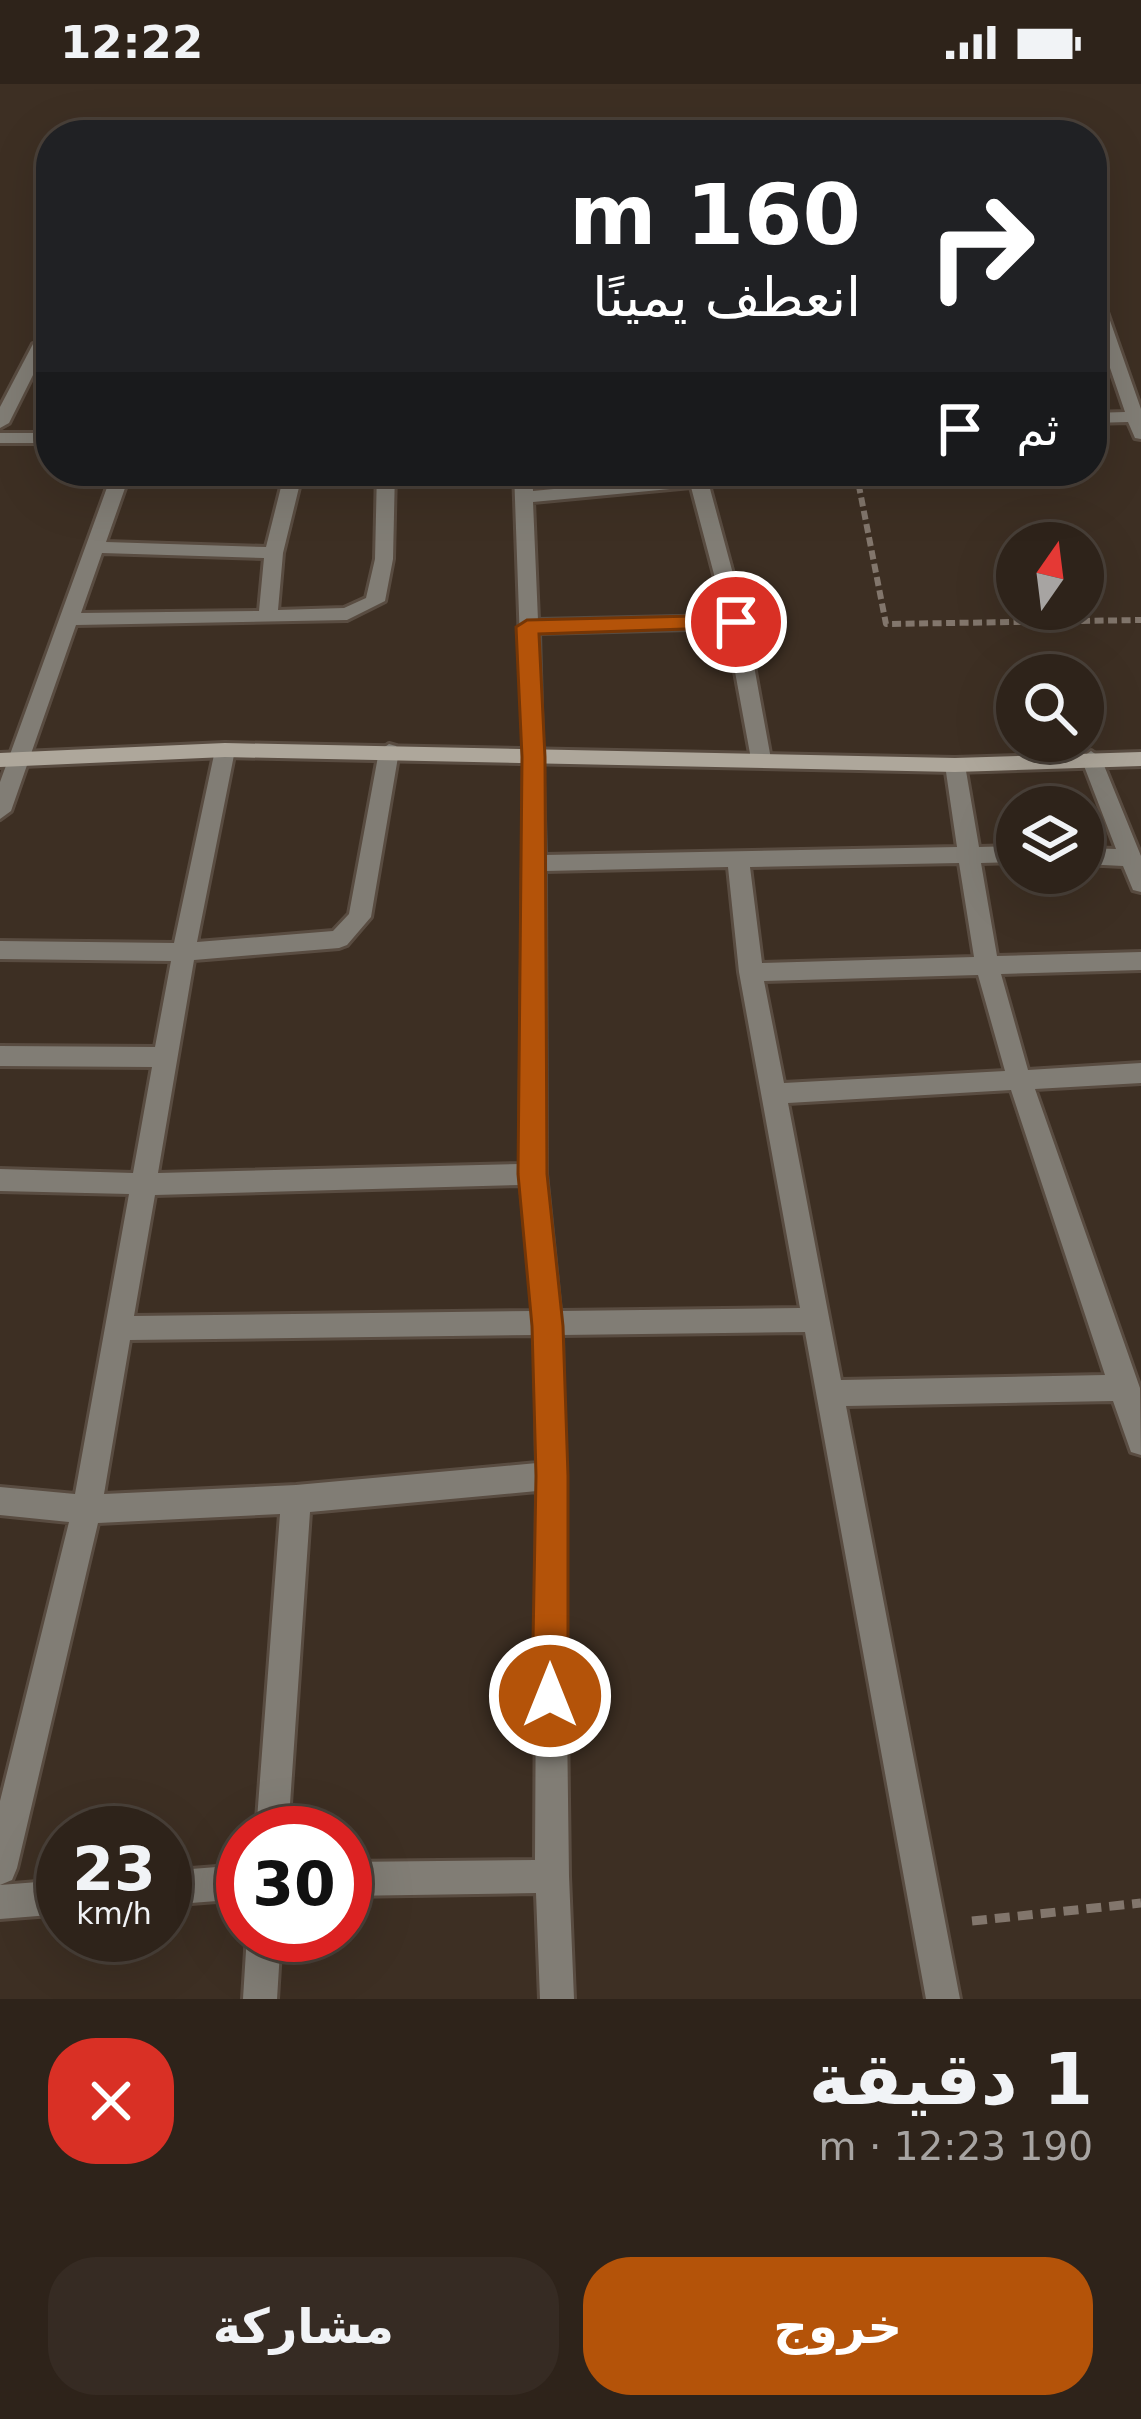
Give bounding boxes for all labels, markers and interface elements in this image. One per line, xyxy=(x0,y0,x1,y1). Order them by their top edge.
text: 12:22 xyxy=(60,16,203,69)
text: 160 m xyxy=(569,166,861,264)
icon: right xyxy=(903,168,1059,324)
text: انعطف يمينًا xyxy=(592,266,861,329)
icon: arrive xyxy=(927,396,993,462)
text: ثم xyxy=(1017,403,1059,456)
north arrow xyxy=(996,522,1104,630)
map controls xyxy=(996,522,1104,894)
pin xyxy=(685,571,787,673)
icon: arrive xyxy=(703,589,769,655)
button: search xyxy=(996,654,1104,762)
button: layers xyxy=(996,786,1104,894)
position arrow xyxy=(487,1633,613,1759)
speed limit sign: 30 xyxy=(216,1806,372,1962)
text: 23 xyxy=(72,1834,156,1904)
text: km/h xyxy=(76,1896,152,1931)
text: 1 دقيقة xyxy=(809,2037,1093,2121)
button: close xyxy=(48,2038,174,2164)
text: 190 m · 12:23 xyxy=(819,2124,1093,2169)
button: مشاركة xyxy=(48,2257,559,2395)
button: خروج xyxy=(583,2257,1093,2395)

